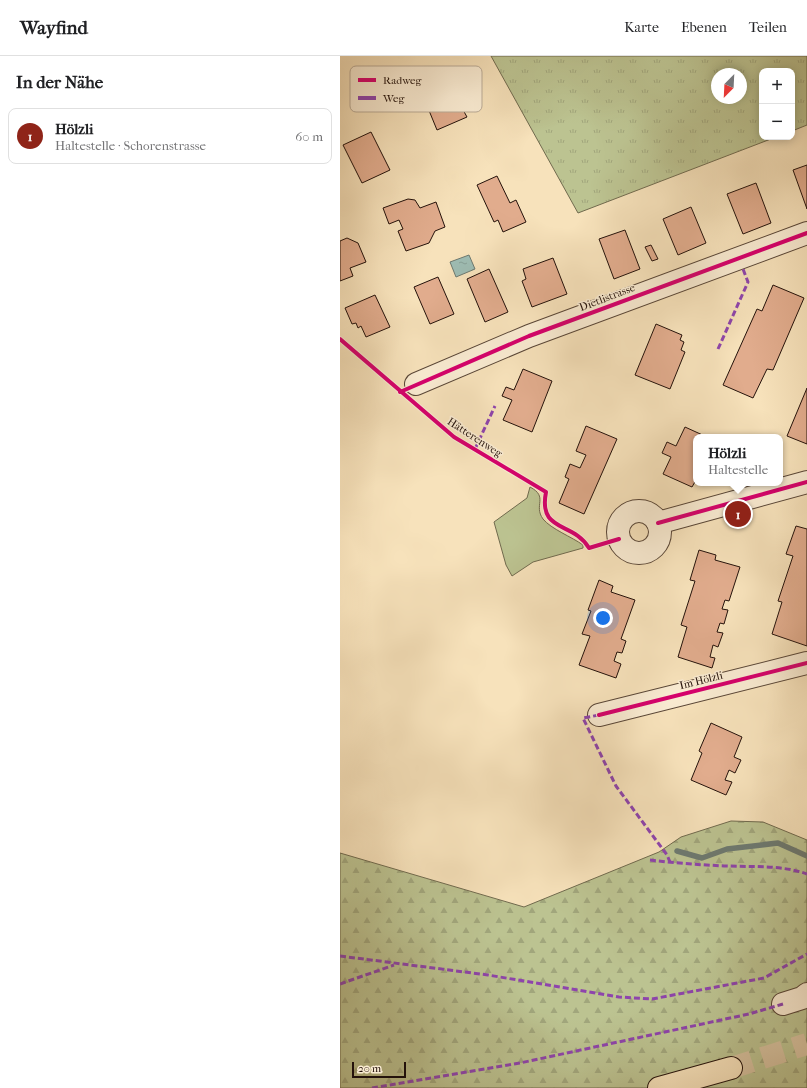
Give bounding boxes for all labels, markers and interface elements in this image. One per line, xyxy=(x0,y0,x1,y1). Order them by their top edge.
text: Wayfind xyxy=(20,17,88,39)
text: Karte xyxy=(624,19,659,36)
text: Ebenen xyxy=(681,19,727,36)
text: Teilen xyxy=(749,19,787,36)
legend xyxy=(350,66,482,112)
north arrow xyxy=(711,68,747,104)
map controls xyxy=(759,68,795,140)
button: + xyxy=(759,68,795,104)
text: In der Nähe xyxy=(16,72,103,92)
text: Radweg xyxy=(383,74,422,87)
text: Weg xyxy=(382,92,405,105)
button: − xyxy=(759,104,795,140)
text: Hölzli xyxy=(55,120,94,138)
text: 1 xyxy=(28,129,32,144)
text: 60 m xyxy=(295,129,323,144)
text: Haltestelle · Schorenstrasse xyxy=(55,138,206,153)
street label: Dietlistrasse xyxy=(578,281,637,314)
street label: Hätterenweg xyxy=(445,415,505,460)
popup xyxy=(693,434,783,486)
text: Hölzli xyxy=(708,444,746,462)
text: Haltestelle xyxy=(708,462,768,477)
pin: 1 xyxy=(725,499,751,529)
your location xyxy=(593,608,613,628)
street label: Im Hölzli xyxy=(678,669,725,692)
scale bar xyxy=(352,1060,406,1079)
text: 20 m xyxy=(358,1062,381,1075)

